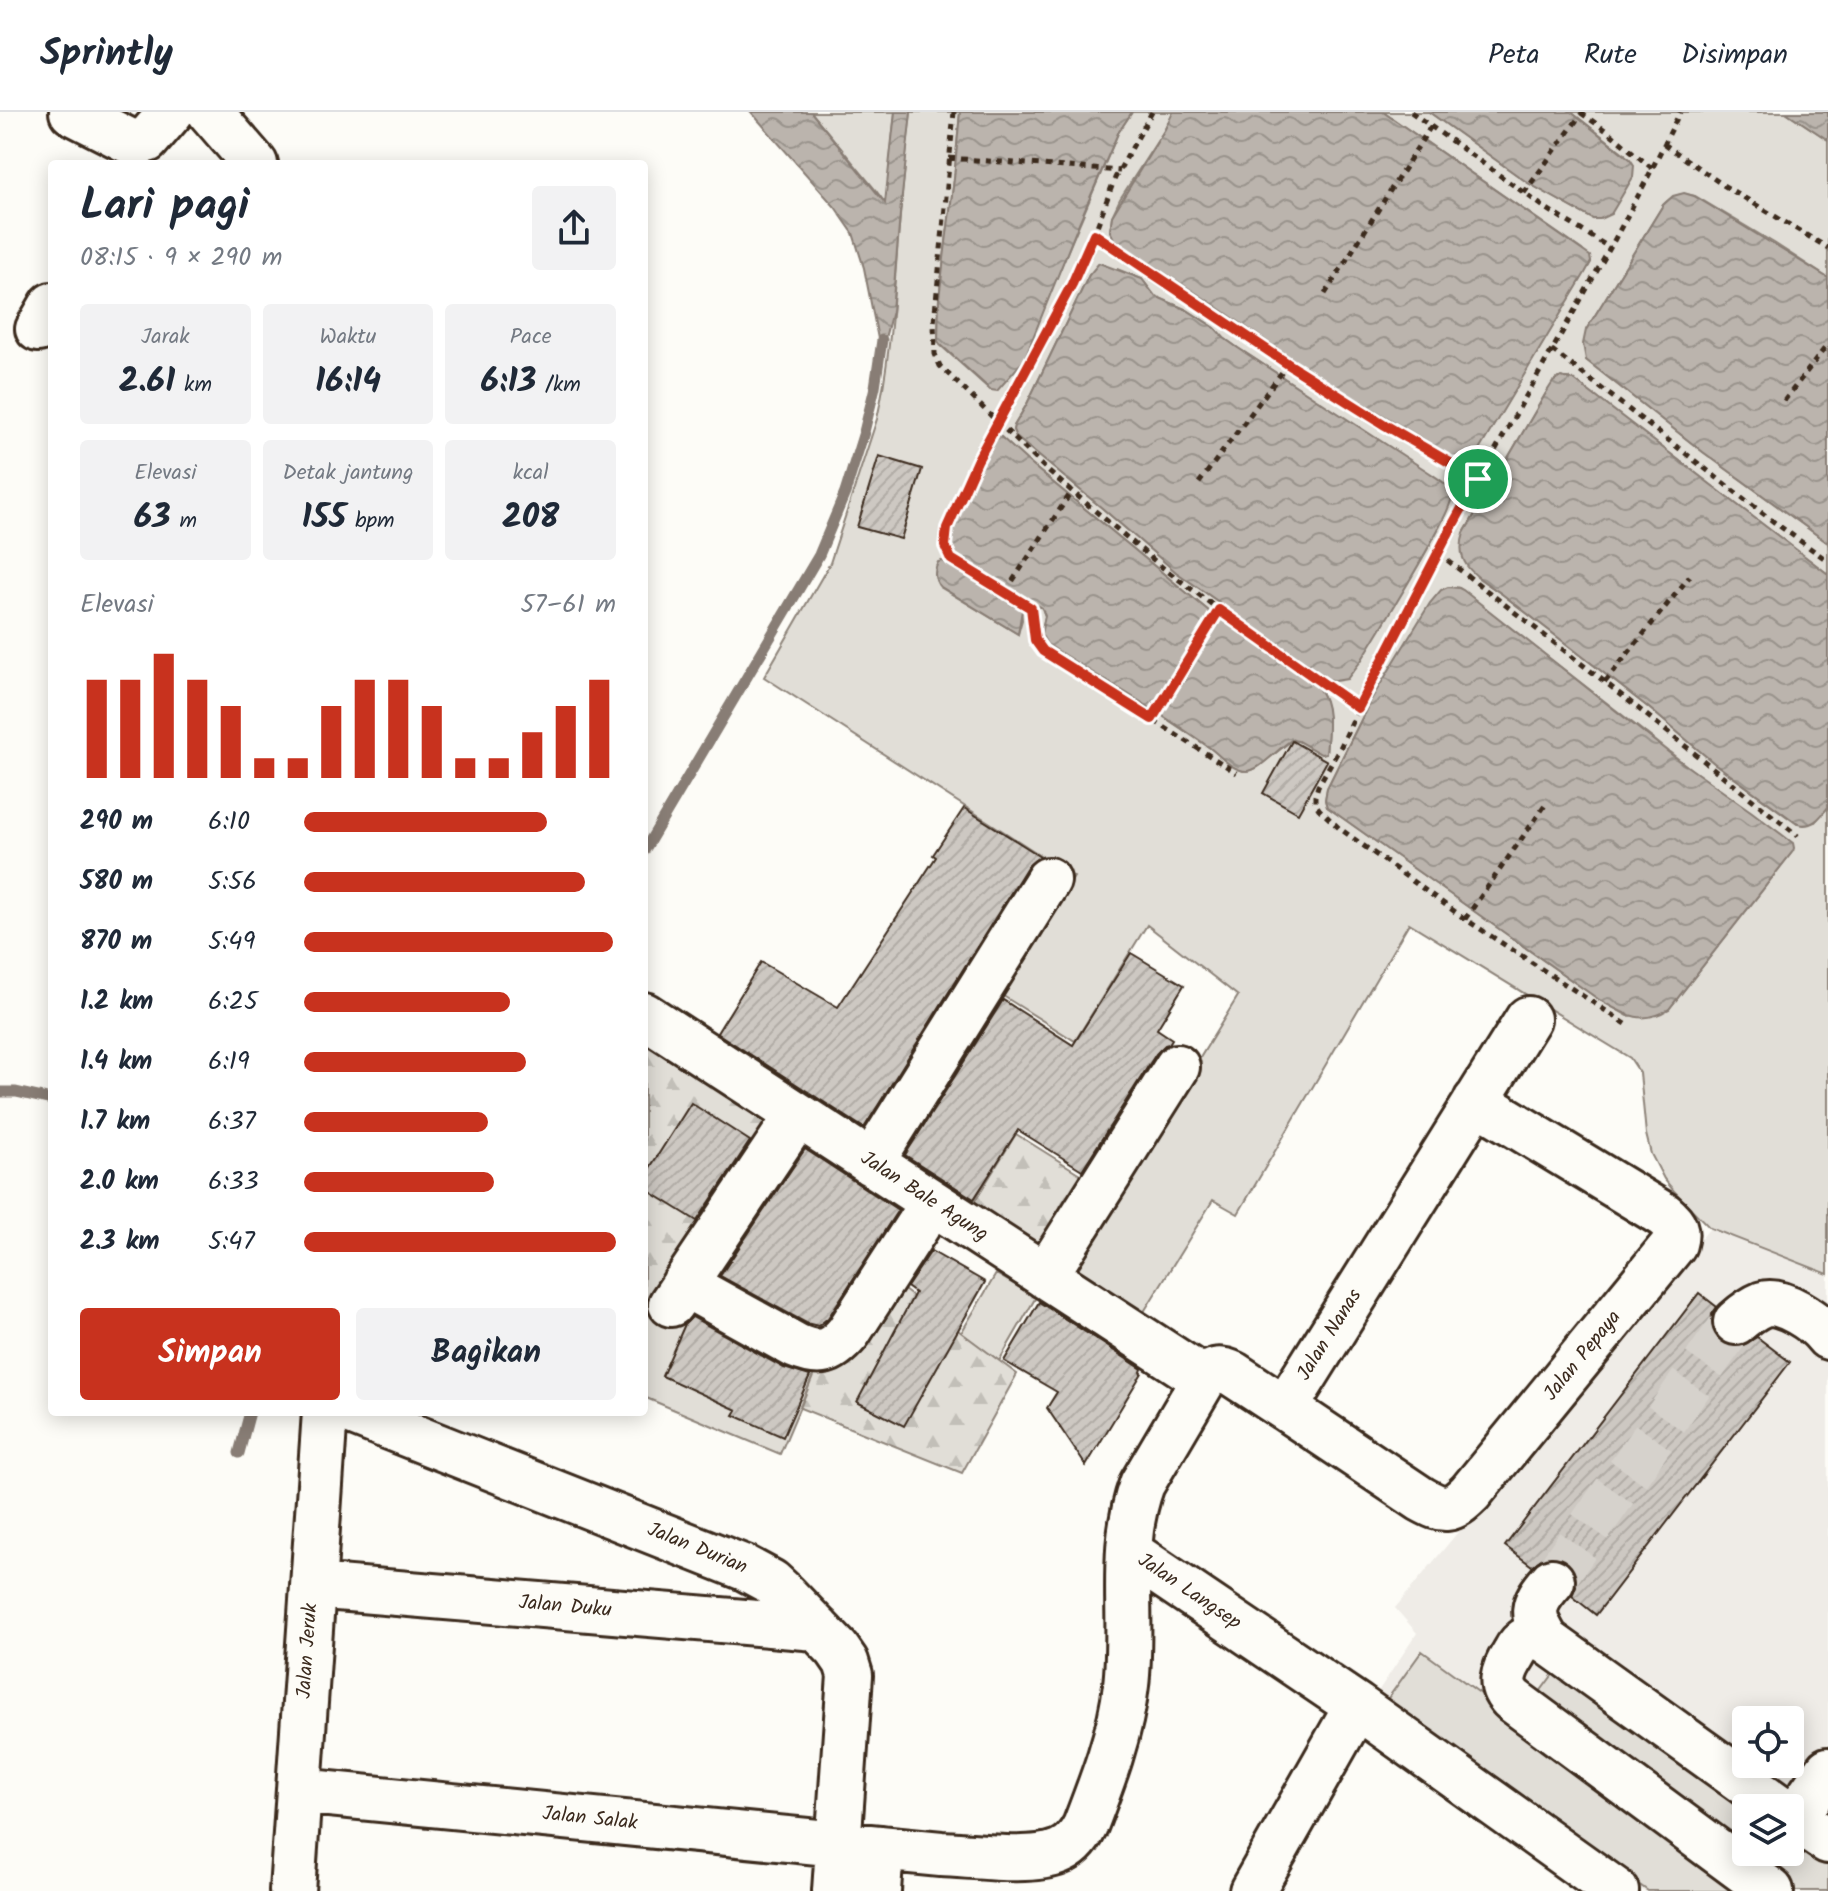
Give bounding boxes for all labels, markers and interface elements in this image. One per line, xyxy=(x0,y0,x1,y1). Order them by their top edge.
text: Sprintly xyxy=(40,25,173,85)
text: Peta xyxy=(1488,33,1540,78)
text: Rute xyxy=(1584,33,1637,78)
text: Disimpan xyxy=(1681,33,1788,78)
text: Lari pagi xyxy=(80,172,250,242)
button: share xyxy=(532,186,616,270)
text: 08:15 · 9 × 290 m xyxy=(80,237,282,279)
text: Jarak xyxy=(141,320,190,355)
text: Waktu xyxy=(320,320,376,355)
text: Pace xyxy=(510,320,552,355)
text: 2.61 xyxy=(119,355,175,409)
text: 16:14 xyxy=(315,355,381,409)
text: 6:13 xyxy=(481,355,536,409)
text: km xyxy=(175,368,212,403)
text: /km xyxy=(536,368,581,403)
pin xyxy=(1444,445,1512,513)
text: Elevasi xyxy=(134,456,197,491)
text: Detak jantung xyxy=(283,456,413,491)
text: kcal xyxy=(513,456,549,491)
icon: arrive xyxy=(1456,457,1500,501)
text: 63 xyxy=(134,491,171,545)
text: 155 xyxy=(301,491,346,545)
text: 208 xyxy=(502,491,559,545)
text: m xyxy=(171,504,197,539)
text: bpm xyxy=(346,504,395,539)
text: Elevasi xyxy=(80,584,154,626)
text: 57–61 m xyxy=(520,584,616,626)
text: 290 m xyxy=(80,801,153,843)
text: 6:10 xyxy=(208,801,250,843)
text: 580 m xyxy=(80,861,153,903)
text: 5:56 xyxy=(208,861,257,903)
text: 870 m xyxy=(80,921,152,963)
text: 5:49 xyxy=(208,921,255,963)
text: 1.2 km xyxy=(80,981,153,1023)
text: 6:25 xyxy=(208,981,258,1023)
text: 1.4 km xyxy=(80,1041,152,1083)
text: 6:19 xyxy=(208,1041,250,1083)
text: 1.7 km xyxy=(80,1101,150,1143)
text: 6:37 xyxy=(208,1101,256,1143)
street label: Jalan Bale Agung xyxy=(854,1143,994,1251)
text: 2.0 km xyxy=(80,1161,159,1203)
text: 6:33 xyxy=(208,1161,259,1203)
text: 2.3 km xyxy=(80,1221,160,1263)
text: 5:47 xyxy=(208,1221,255,1263)
street label: Jalan Nanas xyxy=(1289,1282,1371,1387)
street label: Jalan Pepaya xyxy=(1536,1303,1630,1409)
button: Simpan xyxy=(80,1308,340,1400)
button: Bagikan xyxy=(356,1308,616,1400)
street label: Jalan Durian xyxy=(642,1514,752,1584)
street label: Jalan Langsep xyxy=(1131,1545,1248,1639)
street label: Jalan Duku xyxy=(517,1587,613,1627)
street label: Jalan Jeruk xyxy=(289,1602,327,1700)
map controls xyxy=(1732,1706,1804,1866)
button: locate xyxy=(1732,1706,1804,1778)
button: layers xyxy=(1732,1794,1804,1866)
street label: Jalan Salak xyxy=(541,1798,640,1840)

